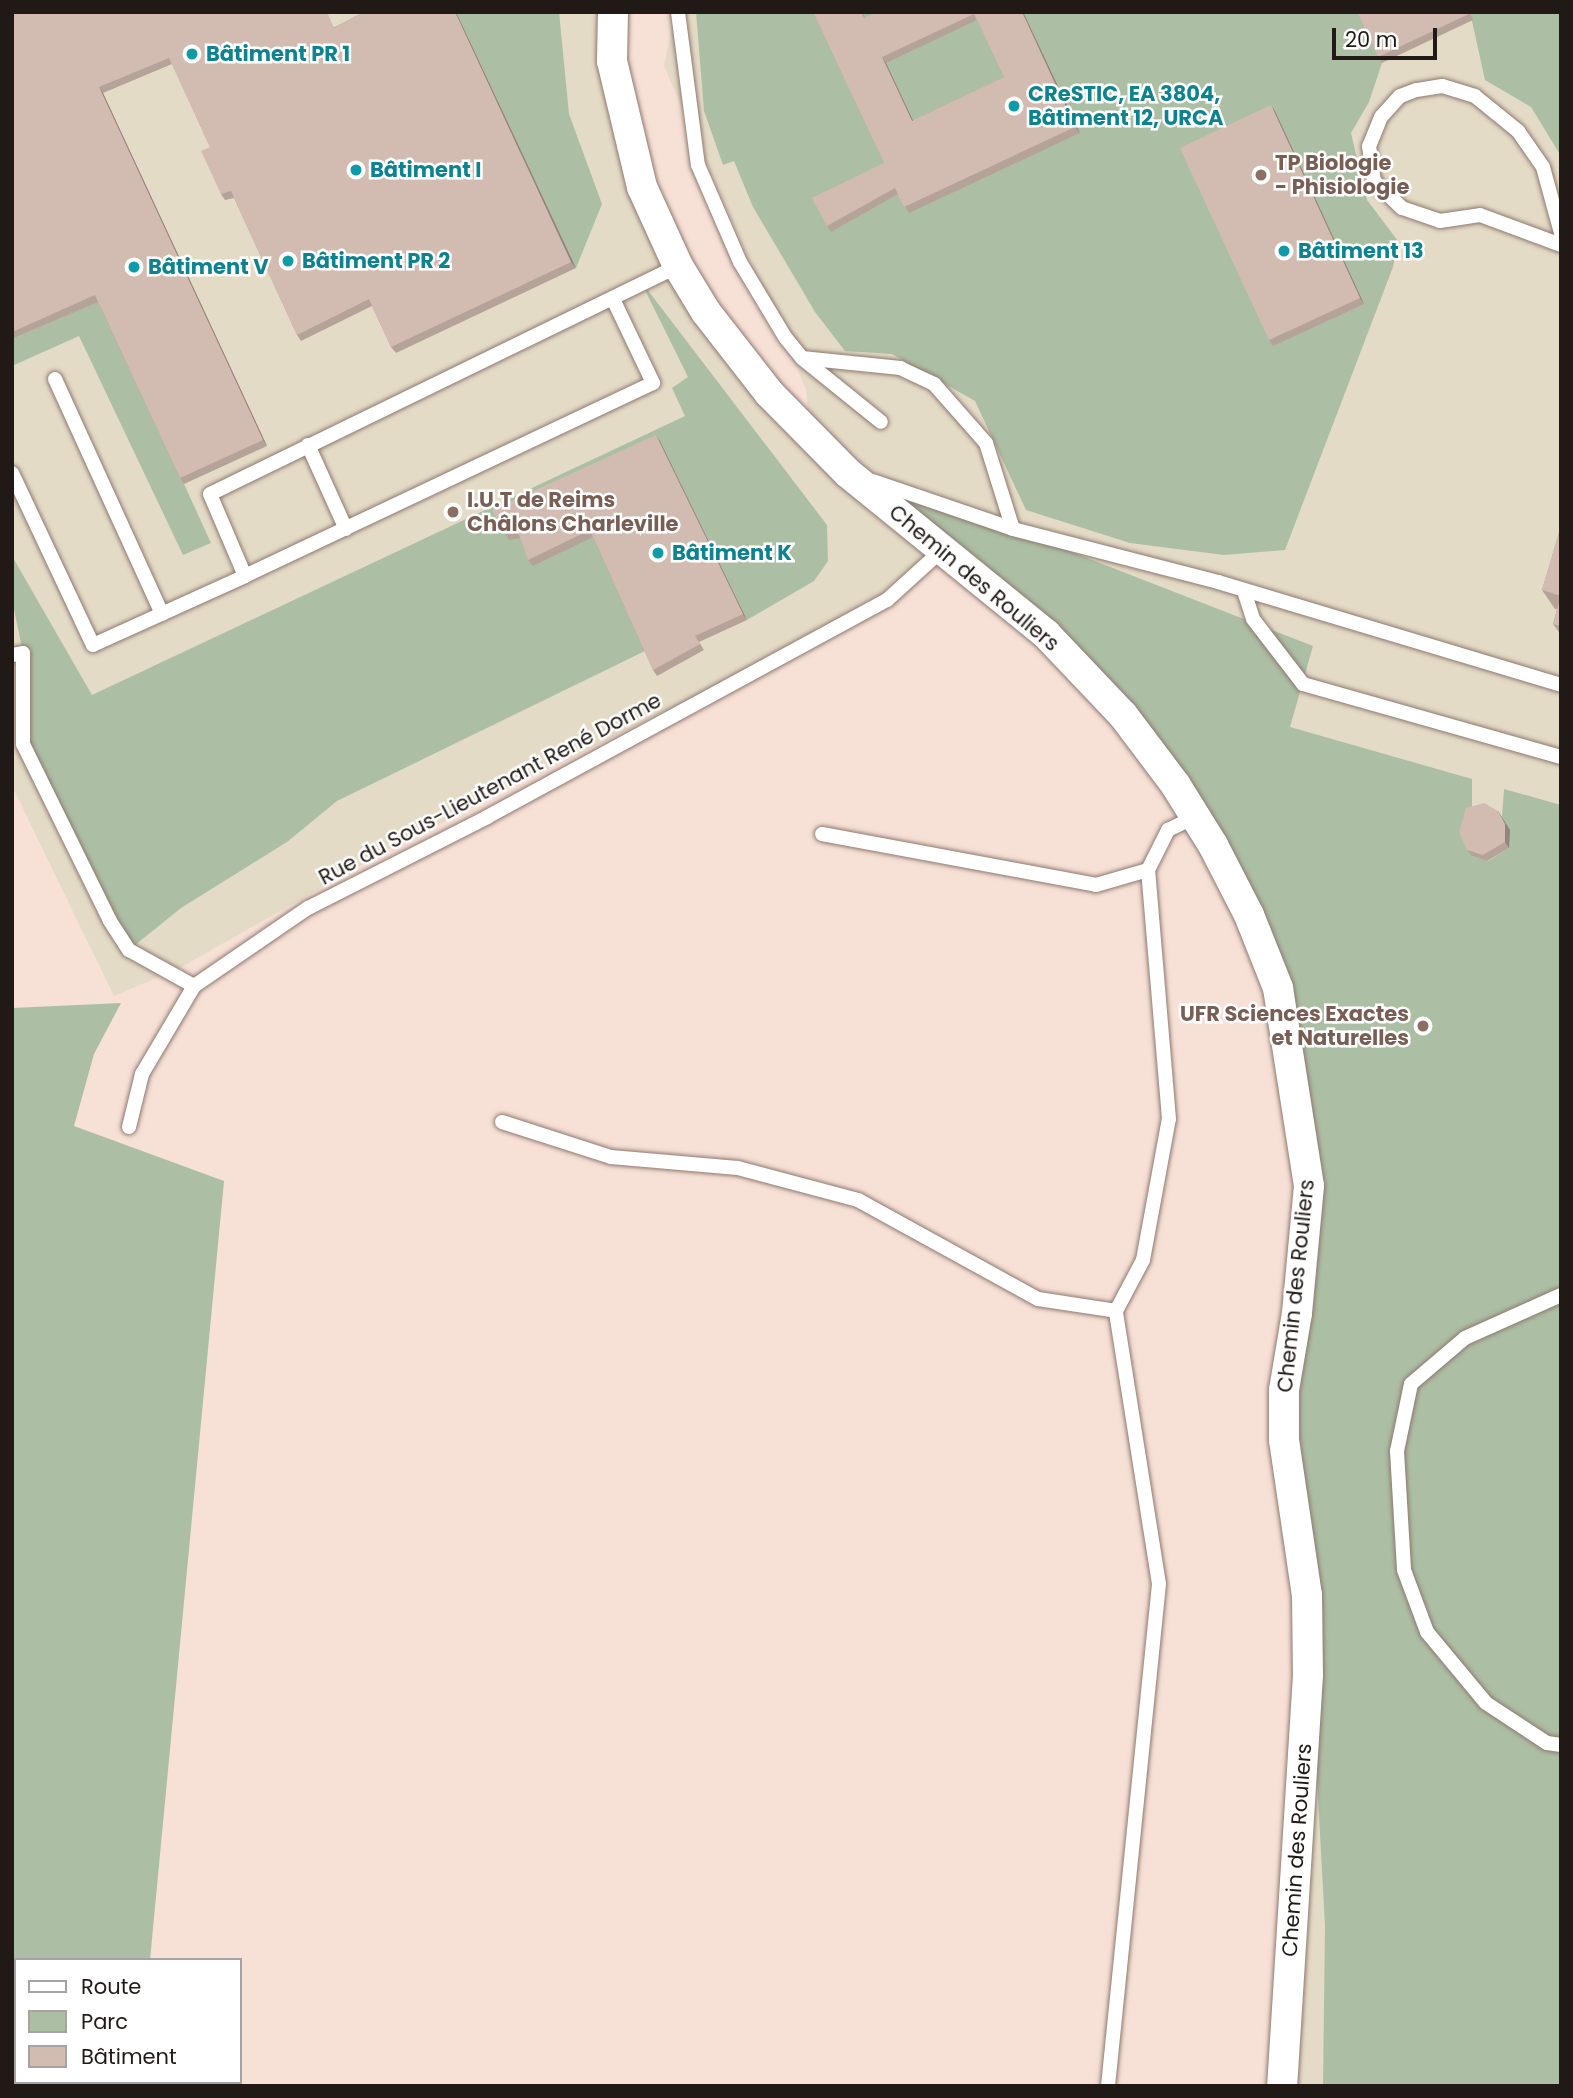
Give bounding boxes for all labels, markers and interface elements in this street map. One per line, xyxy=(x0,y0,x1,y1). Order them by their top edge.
scale bar xyxy=(1335,14,1440,58)
text: 20 m xyxy=(1345,25,1398,54)
place label: Bâtiment PR 1 xyxy=(206,41,350,67)
marker: Bâtiment PR 1 xyxy=(184,46,200,62)
place label: CReSTIC, EA 3804, Bâtiment 12, URCA xyxy=(1028,81,1223,131)
marker: CReSTIC, EA 3804, Bâtiment 12, URCA xyxy=(1006,98,1022,114)
place label: TP Biologie - Phisiologie xyxy=(1275,150,1409,200)
place label: Bâtiment I xyxy=(370,157,481,183)
marker: Bâtiment I xyxy=(348,162,364,178)
marker: TP Biologie - Phisiologie xyxy=(1253,167,1269,183)
place label: Bâtiment 13 xyxy=(1298,238,1424,264)
marker: Bâtiment 13 xyxy=(1276,243,1292,259)
place label: Bâtiment PR 2 xyxy=(302,248,450,274)
marker: Bâtiment PR 2 xyxy=(280,253,296,269)
place label: Bâtiment V xyxy=(148,254,268,280)
marker: Bâtiment V xyxy=(126,259,142,275)
place label: I.U.T de Reims Châlons Charleville xyxy=(467,487,679,537)
street label: Chemin des Rouliers xyxy=(884,500,1064,656)
marker: I.U.T de Reims Châlons Charleville xyxy=(445,504,461,520)
place label: Bâtiment K xyxy=(672,540,792,566)
marker: Bâtiment K xyxy=(650,545,666,561)
street label: Rue du Sous-Lieutenant René Dorme xyxy=(315,688,665,890)
place label: UFR Sciences Exactes et Naturelles xyxy=(1180,1001,1409,1051)
marker: UFR Sciences Exactes et Naturelles xyxy=(1415,1018,1431,1034)
street label: Chemin des Rouliers xyxy=(1272,1178,1320,1394)
street label: Chemin des Rouliers xyxy=(1277,1742,1317,1958)
legend xyxy=(14,1958,242,2084)
text: Route xyxy=(81,1972,141,2001)
text: Parc xyxy=(81,2007,128,2036)
text: Bâtiment xyxy=(81,2042,177,2071)

